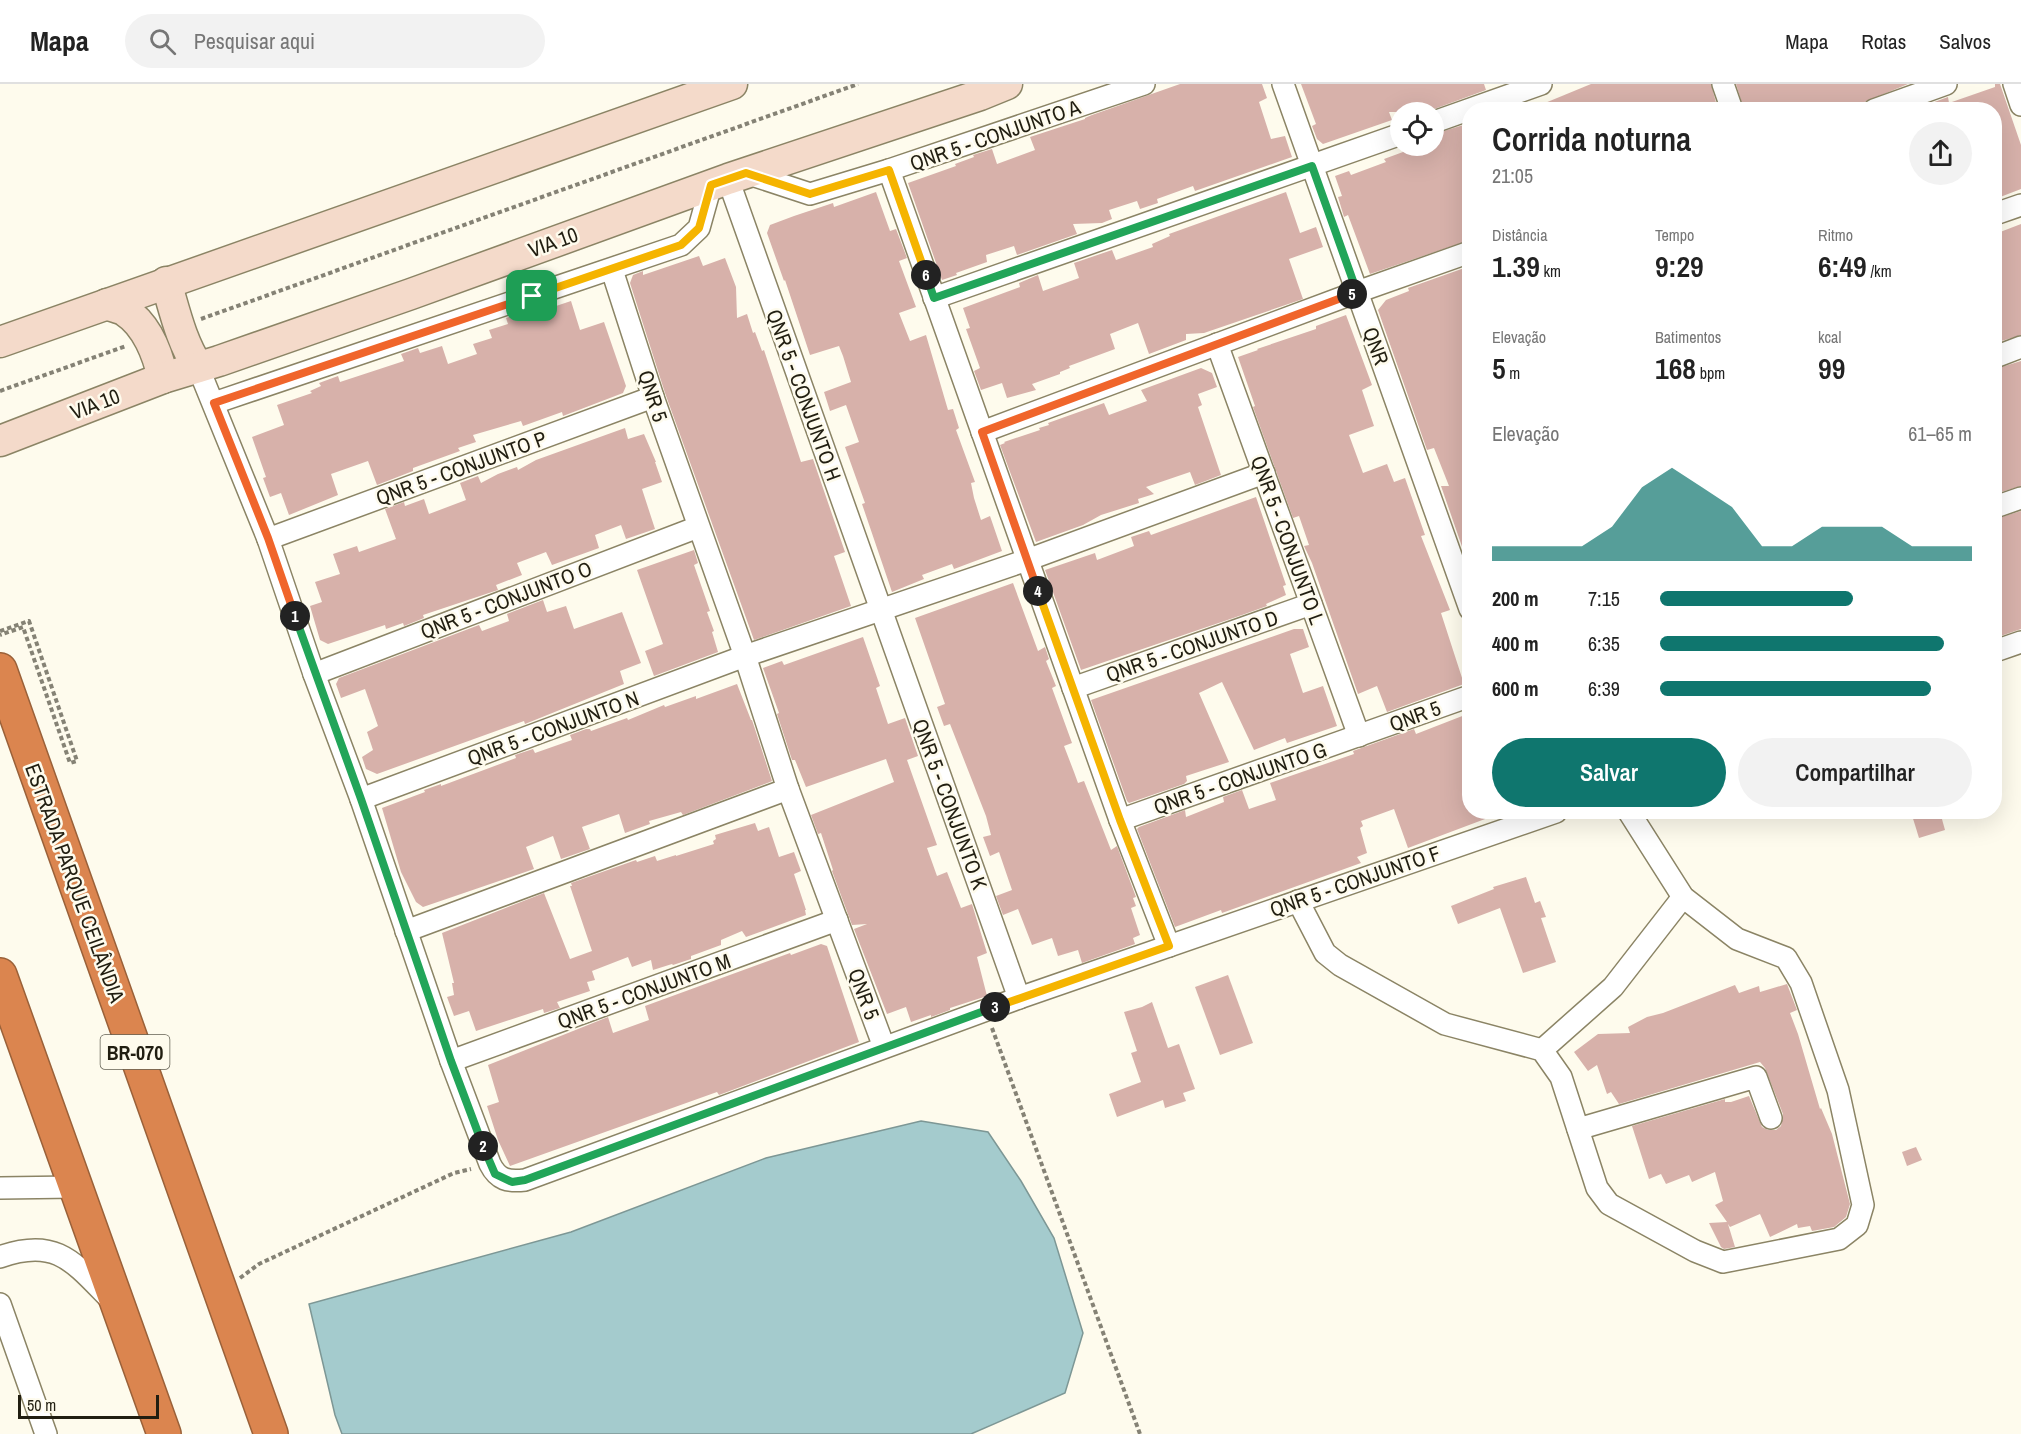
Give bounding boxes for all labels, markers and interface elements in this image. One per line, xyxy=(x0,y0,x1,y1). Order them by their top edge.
search box xyxy=(125,14,545,68)
text: Mapa xyxy=(30,22,89,60)
icon: search xyxy=(146,25,179,58)
text: Pesquisar aqui xyxy=(194,26,315,56)
text: Mapa xyxy=(1785,27,1828,56)
text: Rotas xyxy=(1861,27,1906,56)
text: Salvos xyxy=(1939,27,1991,56)
street label: QNR 5 - CONJUNTO A xyxy=(906,92,1085,178)
map controls xyxy=(1390,102,1444,156)
button: locate xyxy=(1390,102,1444,156)
text: Corrida noturna xyxy=(1492,117,1691,161)
button: share xyxy=(1909,122,1972,185)
text: 21:05 xyxy=(1492,162,1533,189)
street label: VIA 10 xyxy=(524,220,582,264)
text: Distância xyxy=(1492,224,1547,246)
text: Tempo xyxy=(1655,224,1694,246)
text: Ritmo xyxy=(1818,224,1853,246)
text: 1.39 xyxy=(1492,246,1540,286)
text: 9:29 xyxy=(1655,246,1704,286)
text: 6:49 xyxy=(1818,246,1867,286)
pin: 6 xyxy=(911,260,941,290)
text: km xyxy=(1540,260,1561,282)
text: /km xyxy=(1867,260,1892,282)
text: 6 xyxy=(922,264,930,286)
pin xyxy=(506,270,557,321)
icon: arrive xyxy=(515,279,548,312)
pin: 5 xyxy=(1337,279,1367,309)
text: 5 xyxy=(1348,283,1356,305)
street label: QNR 5 - CONJUNTO H xyxy=(760,305,848,485)
street label: QNR xyxy=(1356,323,1396,369)
text: Elevação xyxy=(1492,326,1546,348)
text: Batimentos xyxy=(1655,326,1721,348)
text: kcal xyxy=(1818,326,1841,348)
text: 5 xyxy=(1492,348,1506,388)
text: 168 xyxy=(1655,348,1696,388)
text: 99 xyxy=(1818,348,1845,388)
text: m xyxy=(1506,362,1520,384)
text: bpm xyxy=(1696,362,1725,384)
street label: QNR 5 xyxy=(631,366,675,426)
street label: VIA 10 xyxy=(66,381,124,427)
text: Elevação xyxy=(1492,420,1559,447)
text: 61–65 m xyxy=(1908,420,1972,447)
street label: QNR 5 - CONJUNTO P xyxy=(372,424,550,512)
street label: QNR 5 - CONJUNTO L xyxy=(1244,452,1332,629)
street label: QNR 5 - CONJUNTO O xyxy=(416,554,596,646)
pin: 4 xyxy=(1023,576,1053,606)
text: 4 xyxy=(1034,580,1042,602)
text: 200 m xyxy=(1492,585,1539,612)
text: 7:15 xyxy=(1588,585,1620,612)
pin: 1 xyxy=(280,601,310,631)
street label: QNR 5 - CONJUNTO D xyxy=(1102,603,1282,689)
text: 1 xyxy=(291,605,299,627)
text: 400 m xyxy=(1492,630,1539,657)
text: 6:35 xyxy=(1588,630,1620,657)
text: 600 m xyxy=(1492,675,1539,702)
text: 6:39 xyxy=(1588,675,1620,702)
street label: QNR 5 - CONJUNTO N xyxy=(463,684,643,772)
street label: QNR 5 xyxy=(1385,693,1445,739)
street label: QNR 5 - CONJUNTO K xyxy=(906,715,995,894)
street label: QNR 5 - CONJUNTO G xyxy=(1149,735,1331,821)
button: Salvar xyxy=(1492,738,1726,807)
button: Compartilhar xyxy=(1738,738,1972,807)
street label: ESTRADA PARQUE CEILÂNDIA xyxy=(18,759,132,1007)
street label: QNR 5 - CONJUNTO F xyxy=(1266,838,1444,924)
street label: QNR 5 - CONJUNTO M xyxy=(553,946,735,1036)
street label: QNR 5 xyxy=(841,964,887,1024)
pin: 3 xyxy=(980,992,1010,1022)
text: 3 xyxy=(991,996,999,1018)
road number: BR-070 xyxy=(100,1035,170,1069)
pin: 2 xyxy=(468,1131,498,1161)
text: 2 xyxy=(479,1135,487,1157)
scale bar xyxy=(18,1392,159,1420)
text: 50 m xyxy=(27,1394,56,1416)

